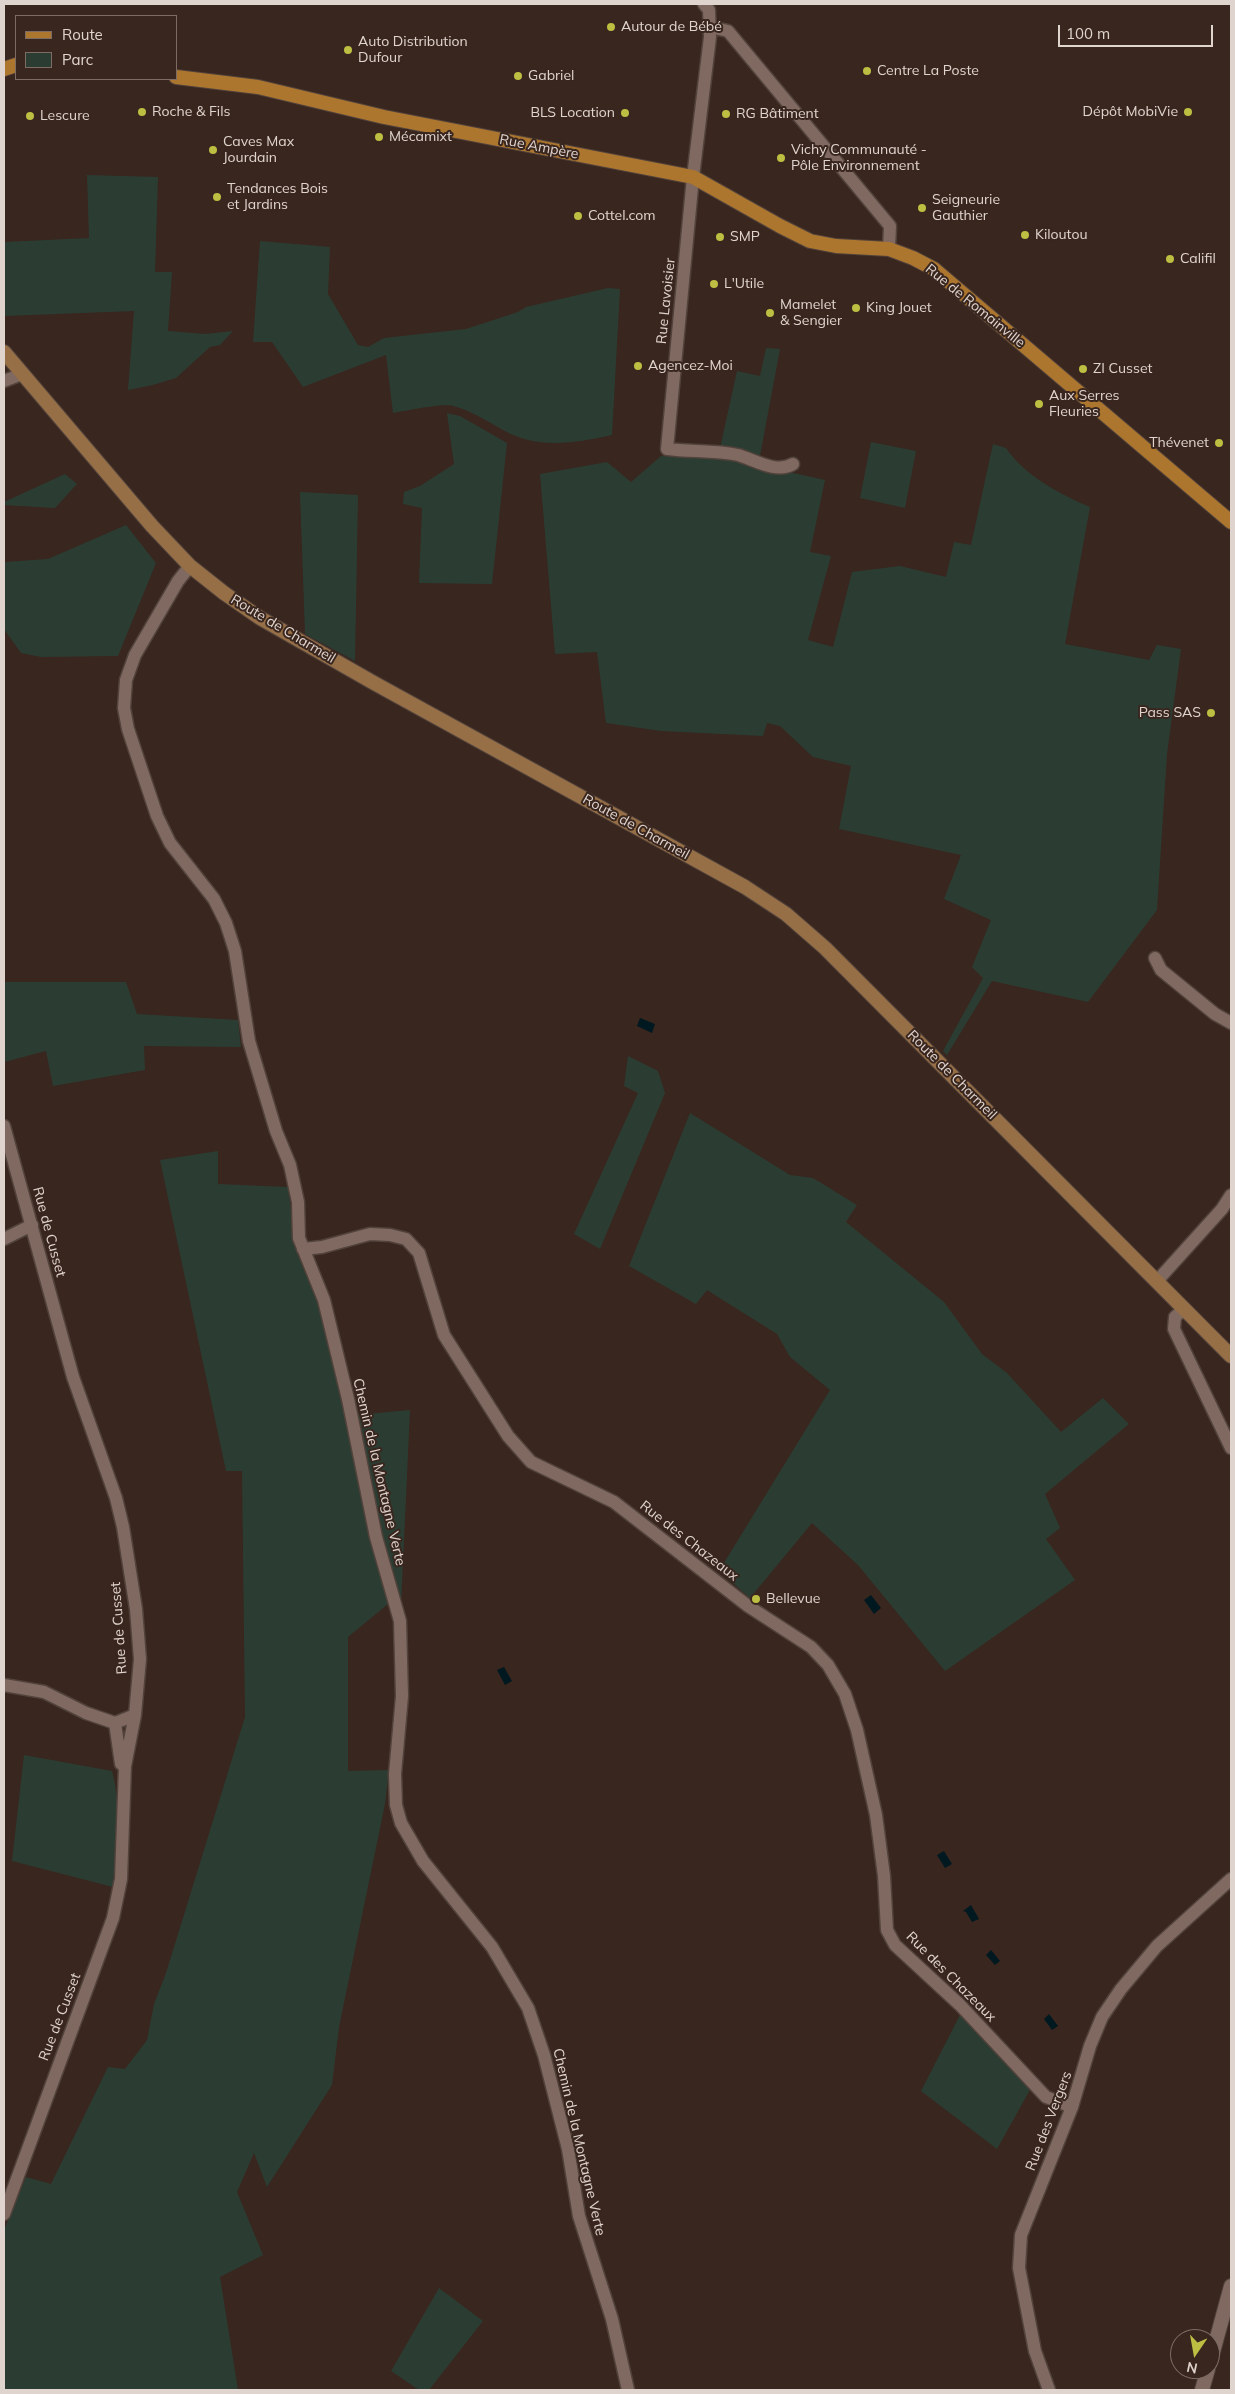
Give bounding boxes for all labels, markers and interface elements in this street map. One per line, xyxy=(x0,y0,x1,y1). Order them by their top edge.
legend xyxy=(15,15,178,80)
scale bar xyxy=(1060,15,1215,47)
place label: Autour de Bébé xyxy=(621,19,722,35)
marker: Autour de Bébé xyxy=(605,21,617,33)
text: 100 m xyxy=(1066,24,1110,43)
text: Route xyxy=(62,25,103,44)
place label: Auto Distribution Dufour xyxy=(358,34,468,66)
marker: Auto Distribution Dufour xyxy=(342,44,354,56)
text: Parc xyxy=(62,50,93,69)
place label: Centre La Poste xyxy=(877,63,979,79)
marker: Centre La Poste xyxy=(861,65,873,77)
place label: Gabriel xyxy=(528,68,574,84)
marker: Gabriel xyxy=(512,70,524,82)
place label: Roche & Fils xyxy=(152,104,230,120)
place label: Dépôt MobiVie xyxy=(1083,104,1178,120)
place label: BLS Location xyxy=(530,105,615,121)
marker: Roche & Fils xyxy=(136,106,148,118)
place label: RG Bâtiment xyxy=(736,106,819,122)
marker: Dépôt MobiVie xyxy=(1182,106,1194,118)
marker: BLS Location xyxy=(619,107,631,119)
place label: Lescure xyxy=(40,108,90,124)
marker: RG Bâtiment xyxy=(720,108,732,120)
marker: Lescure xyxy=(24,110,36,122)
place label: Mécamixt xyxy=(389,129,452,145)
marker: Mécamixt xyxy=(373,131,385,143)
street label: Rue Ampère xyxy=(498,131,580,163)
place label: Caves Max Jourdain xyxy=(223,134,294,166)
place label: Vichy Communauté - Pôle Environnement xyxy=(791,142,927,174)
marker: Caves Max Jourdain xyxy=(207,144,219,156)
marker: Vichy Communauté - Pôle Environnement xyxy=(775,152,787,164)
place label: Tendances Bois et Jardins xyxy=(227,181,328,213)
marker: Tendances Bois et Jardins xyxy=(211,191,223,203)
place label: Seigneurie Gauthier xyxy=(932,192,1000,224)
marker: Seigneurie Gauthier xyxy=(916,202,928,214)
place label: Cottel.com xyxy=(588,208,655,224)
marker: Cottel.com xyxy=(572,210,584,222)
place label: Kiloutou xyxy=(1035,227,1088,243)
place label: SMP xyxy=(730,229,760,245)
marker: Kiloutou xyxy=(1019,229,1031,241)
marker: SMP xyxy=(714,231,726,243)
place label: Califil xyxy=(1180,251,1216,267)
marker: Califil xyxy=(1164,253,1176,265)
street label: Rue Lavoisier xyxy=(653,257,679,345)
street label: Rue de Romainville xyxy=(922,261,1028,351)
place label: L'Utile xyxy=(724,276,764,292)
marker: L'Utile xyxy=(708,278,720,290)
place label: Mamelet & Sengier xyxy=(780,297,842,330)
place label: King Jouet xyxy=(866,300,932,316)
marker: King Jouet xyxy=(850,302,862,314)
marker: Mamelet & Sengier xyxy=(764,307,776,319)
place label: Agencez-Moi xyxy=(648,358,733,374)
marker: Agencez-Moi xyxy=(632,360,644,372)
place label: ZI Cusset xyxy=(1093,361,1153,377)
marker: ZI Cusset xyxy=(1077,363,1089,375)
place label: Aux Serres Fleuries xyxy=(1049,388,1119,421)
marker: Aux Serres Fleuries xyxy=(1033,398,1045,410)
place label: Thévenet xyxy=(1149,435,1209,451)
marker: Thévenet xyxy=(1213,437,1225,449)
street label: Route de Charmeil xyxy=(228,591,338,667)
place label: Pass SAS xyxy=(1139,705,1201,721)
marker: Pass SAS xyxy=(1205,707,1217,719)
street label: Route de Charmeil xyxy=(580,791,692,863)
street label: Route de Charmeil xyxy=(904,1027,1000,1123)
street label: Rue de Cusset xyxy=(29,1185,69,1279)
street label: Chemin de la Montagne Verte xyxy=(349,1377,409,1567)
street label: Rue des Chazeaux xyxy=(636,1497,742,1585)
street label: Rue de Cusset xyxy=(107,1581,131,1675)
place label: Bellevue xyxy=(766,1591,820,1607)
marker: Bellevue xyxy=(750,1593,762,1605)
street label: Rue des Chazeaux xyxy=(902,1928,1000,2026)
street label: Rue de Cusset xyxy=(36,1971,84,2063)
street label: Chemin de la Montagne Verte xyxy=(549,2047,609,2237)
street label: Rue des Vergers xyxy=(1022,2069,1076,2173)
north arrow xyxy=(1170,2329,1220,2379)
text: N xyxy=(1185,2358,1199,2378)

